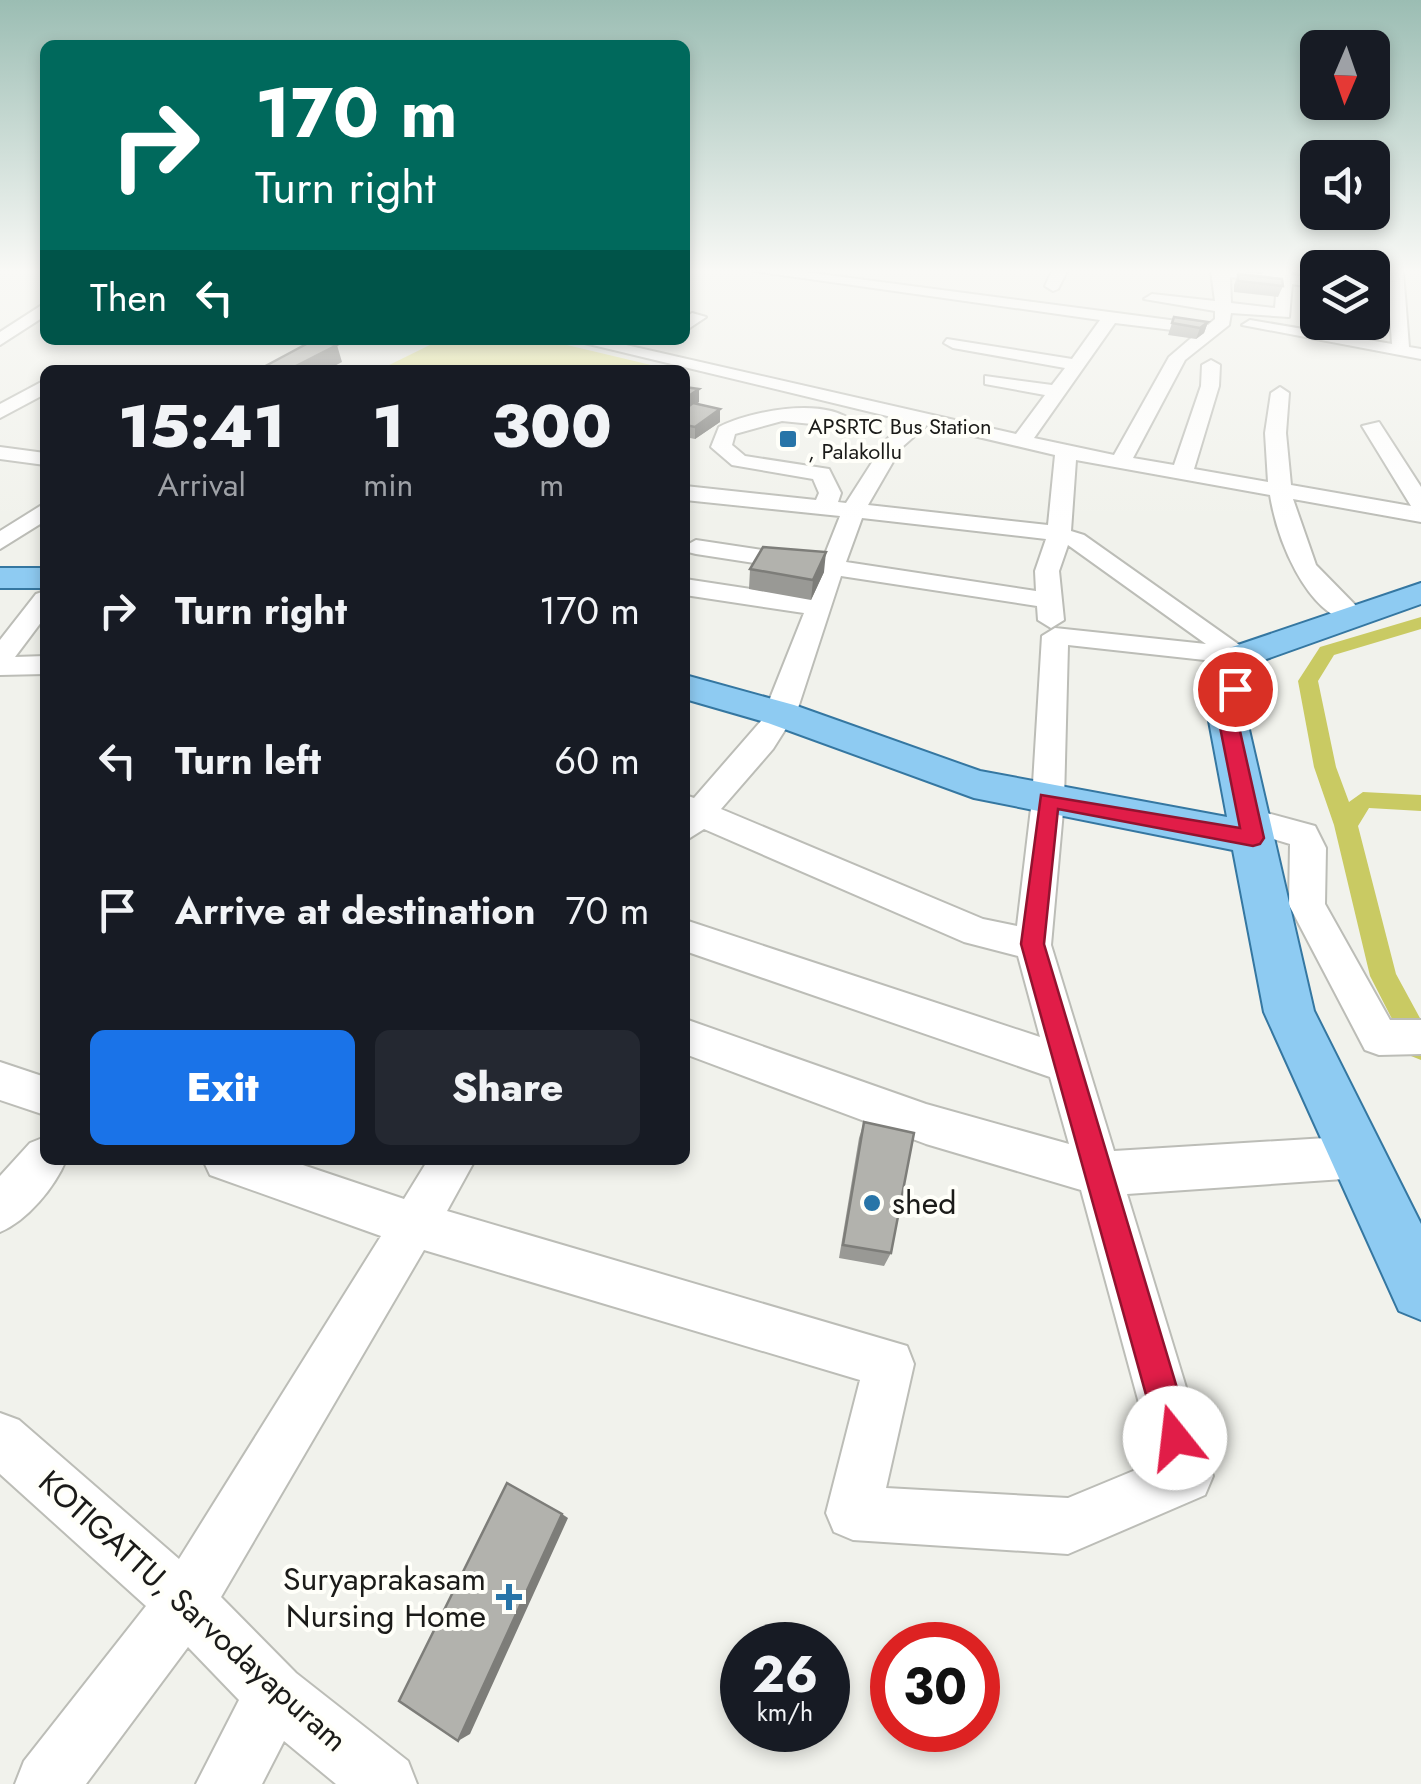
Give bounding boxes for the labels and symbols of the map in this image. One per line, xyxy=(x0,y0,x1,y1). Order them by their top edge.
north arrow xyxy=(1300,30,1390,120)
place label: APSRTC Bus Station , Palakollu xyxy=(808,410,992,467)
marker: APSRTC Bus Station , Palakollu xyxy=(777,428,799,450)
pin xyxy=(1193,647,1278,732)
place label: shed xyxy=(892,1180,956,1226)
marker: shed xyxy=(861,1192,883,1214)
position arrow xyxy=(1123,1386,1227,1490)
street label: KOTIGATTU, Sarvodayapuram xyxy=(28,1460,358,1762)
place label: Suryaprakasam Nursing Home xyxy=(283,1556,486,1639)
marker: Suryaprakasam Nursing Home xyxy=(496,1584,522,1610)
speed limit sign: 30 xyxy=(870,1622,1000,1752)

